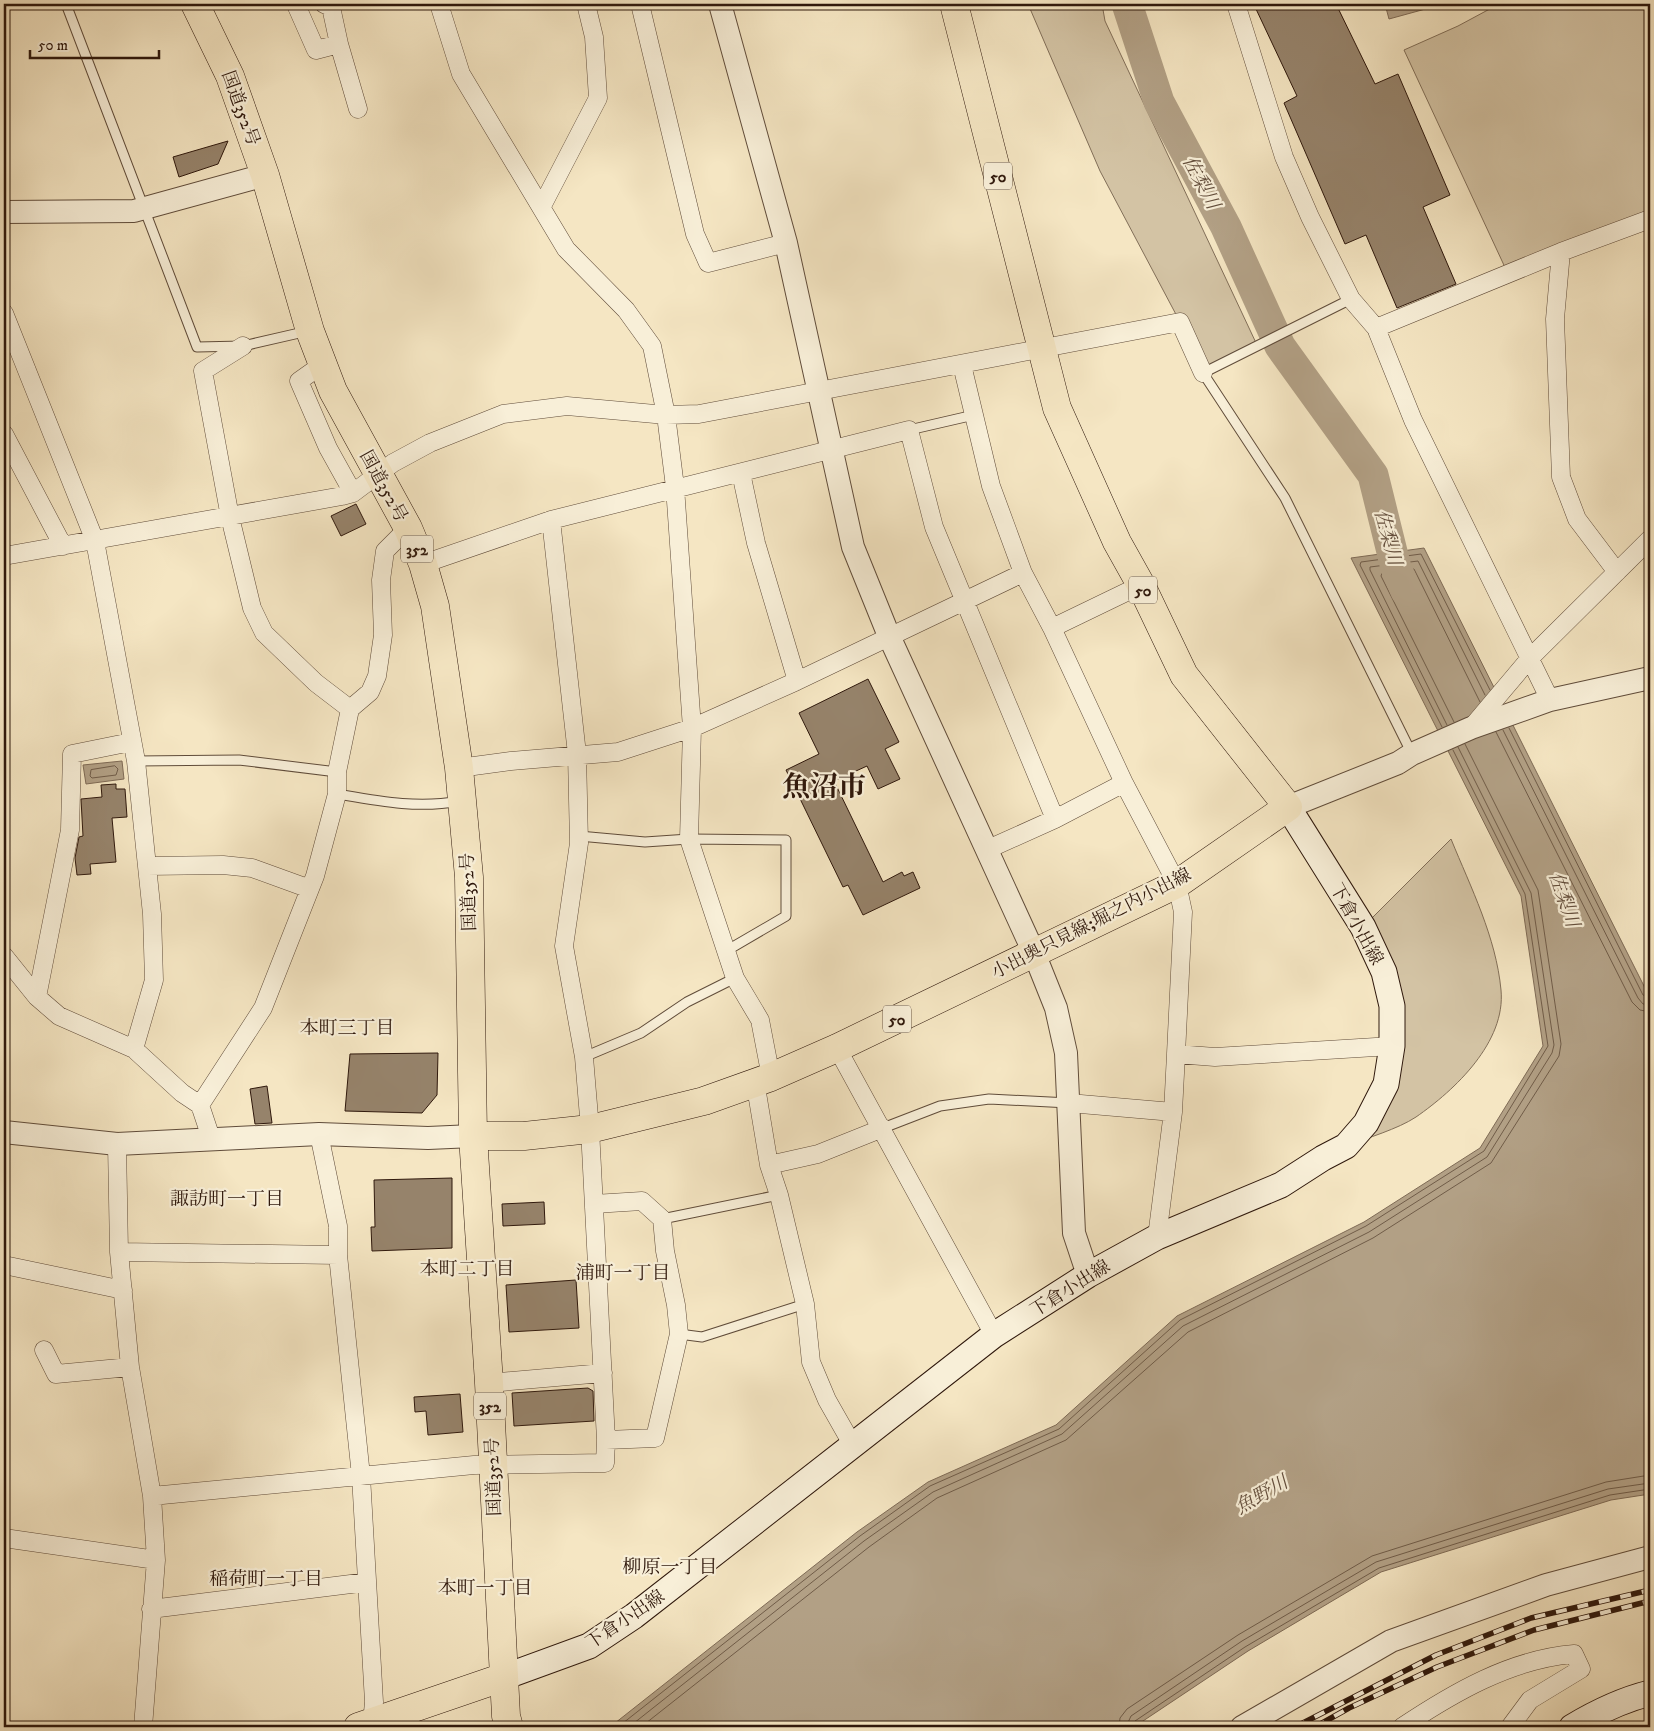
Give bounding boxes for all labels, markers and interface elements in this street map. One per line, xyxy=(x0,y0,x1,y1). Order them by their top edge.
scale bar xyxy=(30,28,159,60)
text: 50 m xyxy=(38,36,68,55)
street label: 国道352号 xyxy=(216,68,264,149)
water label: 佐梨川 xyxy=(1177,152,1225,215)
road number: 50 xyxy=(984,162,1012,190)
street label: 国道352号 xyxy=(354,447,412,526)
water label: 佐梨川 xyxy=(1369,507,1407,570)
road number: 352 xyxy=(401,536,433,562)
road number: 50 xyxy=(1129,576,1157,604)
district label: 魚沼市 xyxy=(782,770,866,805)
street label: 国道352号 xyxy=(457,852,481,932)
street label: 小出奥只見線;堀之内小出線 xyxy=(988,864,1195,984)
water label: 佐梨川 xyxy=(1543,869,1584,932)
street label: 下倉小出線 xyxy=(1325,880,1388,969)
road number: 50 xyxy=(883,1006,911,1032)
district label: 本町三丁目 xyxy=(299,1017,395,1040)
district label: 諏訪町一丁目 xyxy=(170,1188,284,1211)
street label: 下倉小出線 xyxy=(1027,1256,1115,1322)
district label: 本町二丁目 xyxy=(419,1258,515,1281)
district label: 浦町一丁目 xyxy=(575,1262,671,1285)
road number: 352 xyxy=(474,1392,506,1420)
street label: 国道352号 xyxy=(482,1437,506,1517)
water label: 魚野川 xyxy=(1231,1470,1294,1520)
district label: 柳原一丁目 xyxy=(622,1556,718,1579)
district label: 稲荷町一丁目 xyxy=(209,1568,323,1591)
district label: 本町一丁目 xyxy=(437,1577,533,1600)
street label: 下倉小出線 xyxy=(582,1586,669,1654)

